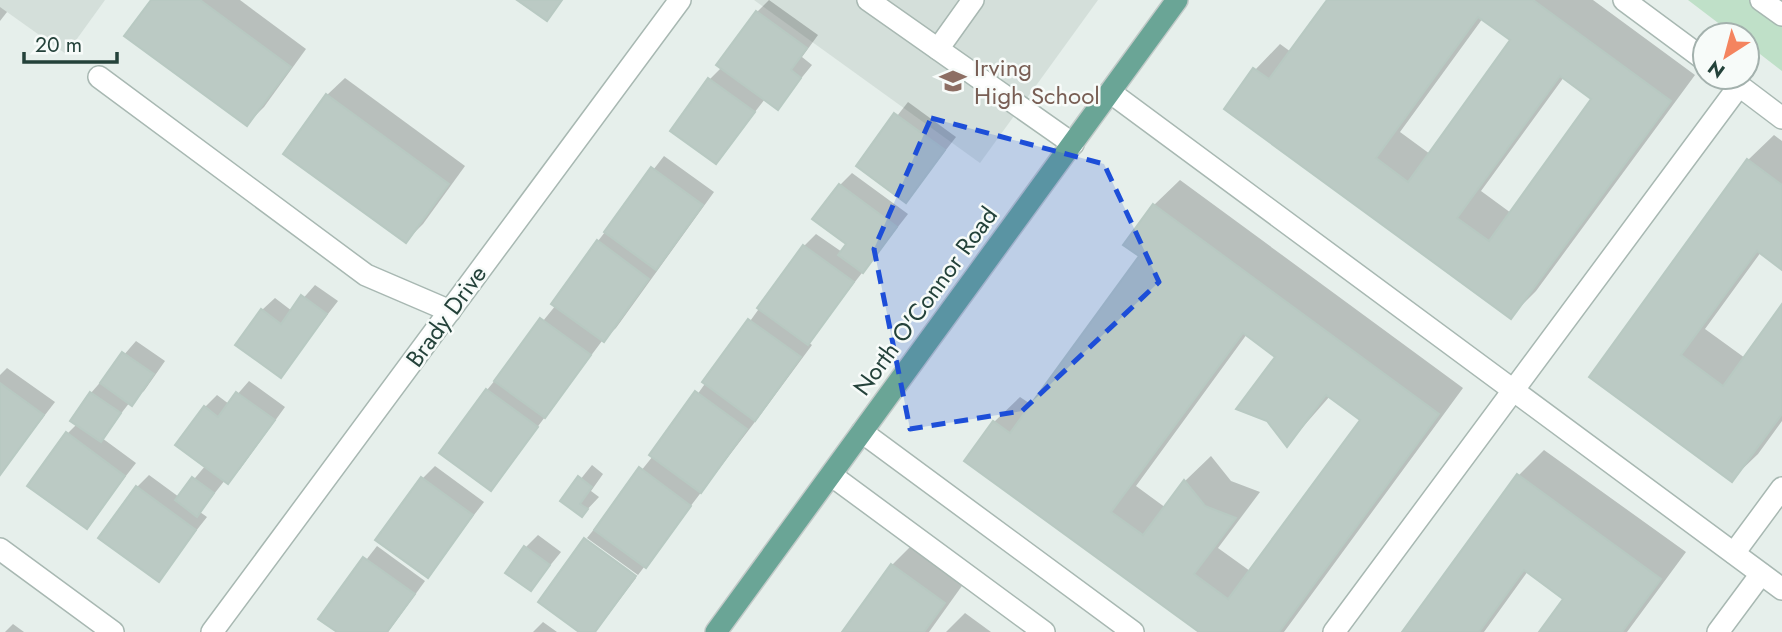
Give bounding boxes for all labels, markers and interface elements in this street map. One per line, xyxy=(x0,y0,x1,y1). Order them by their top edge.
scale bar xyxy=(24,21,117,65)
north arrow xyxy=(1691,21,1761,91)
text: 20 m xyxy=(35,30,82,60)
place label: Irving High School xyxy=(974,50,1100,113)
text: N xyxy=(1702,54,1730,85)
school or university icon: Irving High School xyxy=(938,66,968,96)
street label: North O'Connor Road xyxy=(845,199,1005,403)
street label: Brady Drive xyxy=(397,258,495,374)

